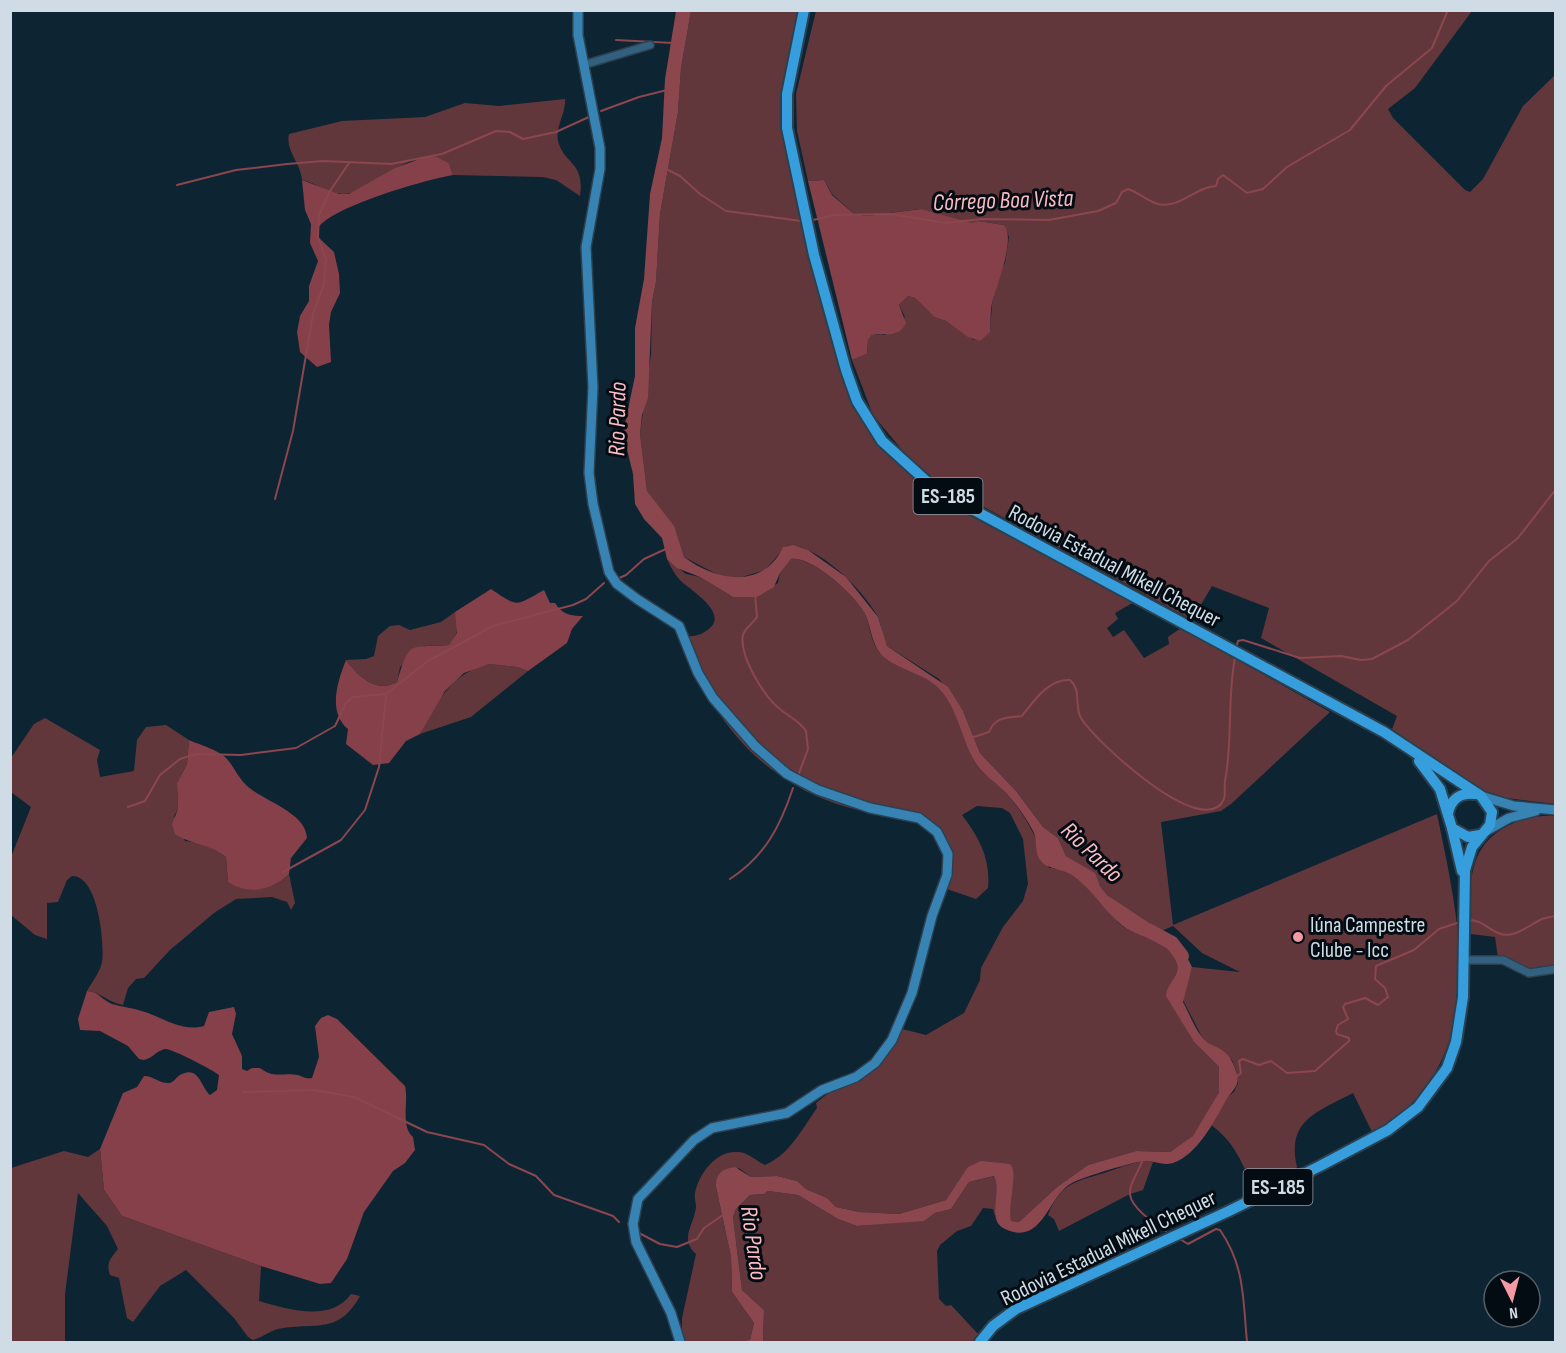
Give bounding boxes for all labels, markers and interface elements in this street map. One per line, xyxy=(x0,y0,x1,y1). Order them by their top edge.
water label: Córrego Boa Vista xyxy=(932,184,1074,217)
water label: Rio Pardo xyxy=(602,381,633,456)
road number: ES-185 xyxy=(914,478,982,514)
street label: Rodovia Estadual Mikell Chequer xyxy=(1004,499,1225,634)
water label: Rio Pardo xyxy=(1055,816,1129,889)
place label: Iúna Campestre Clube - Icc xyxy=(1310,912,1425,964)
marker: Iúna Campestre Clube - Icc xyxy=(1291,930,1305,944)
road number: ES-185 xyxy=(1244,1169,1312,1205)
street label: Rodovia Estadual Mikell Chequer xyxy=(997,1184,1221,1312)
water label: Rio Pardo xyxy=(734,1204,773,1282)
north arrow xyxy=(1482,1269,1542,1329)
text: N xyxy=(1508,1303,1519,1322)

